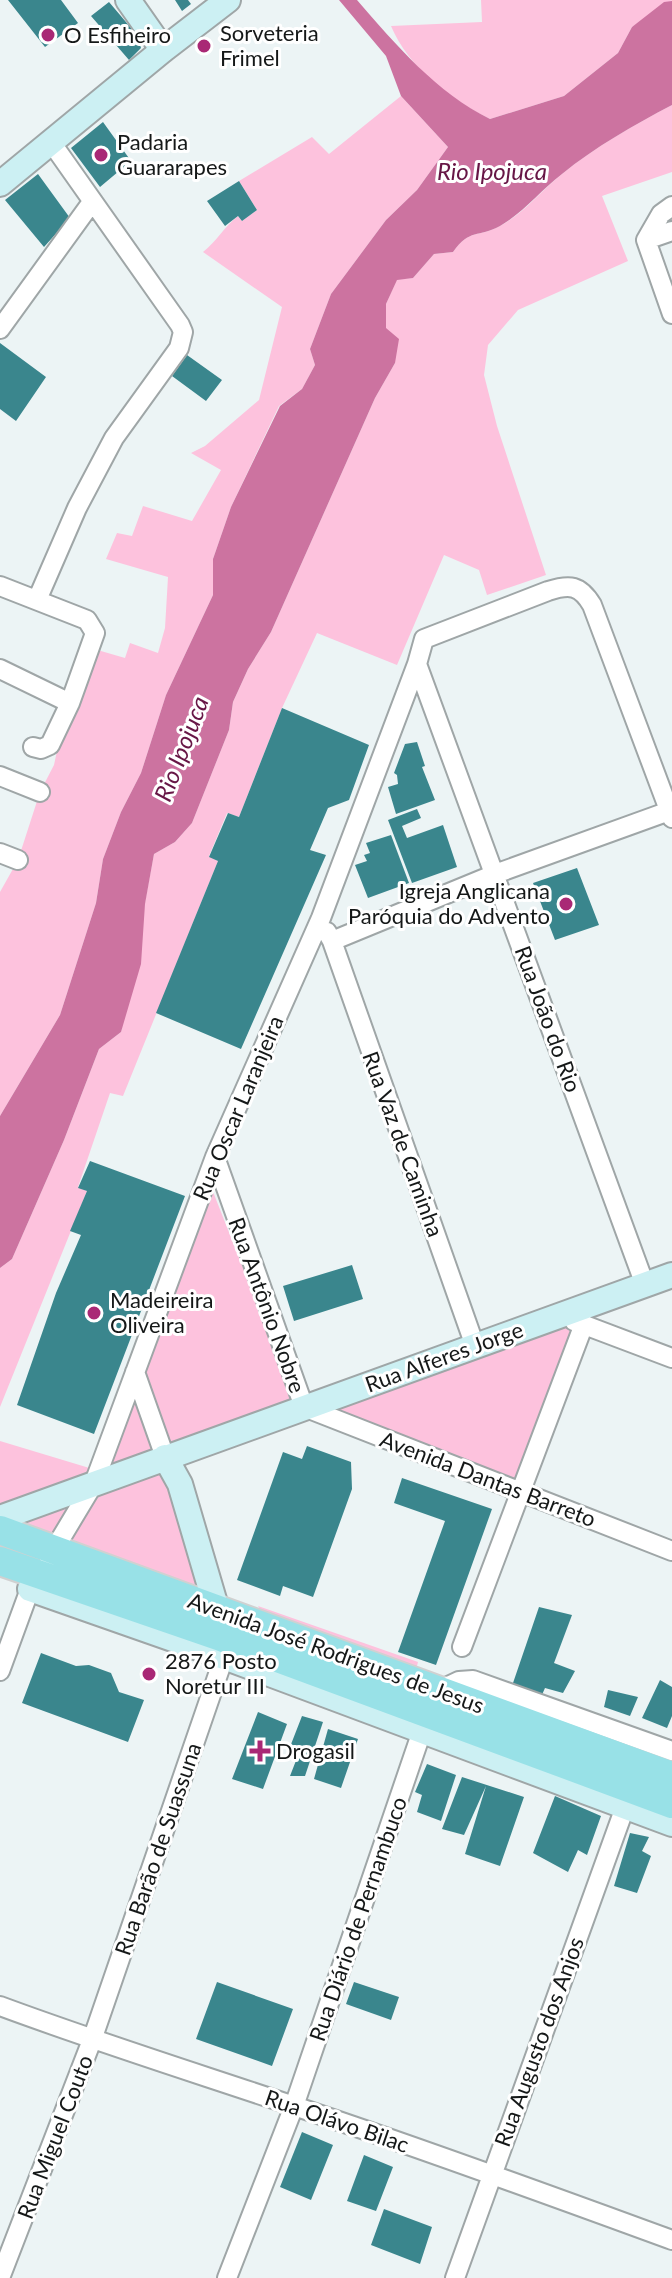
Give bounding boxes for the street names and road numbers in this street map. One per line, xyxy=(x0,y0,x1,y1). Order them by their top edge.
street label: Rua João do Rio xyxy=(509,942,587,1096)
street label: Rua Oscar Laranjeira xyxy=(186,1011,289,1204)
street label: Rua Vaz de Caminha xyxy=(357,1047,450,1240)
street label: Rua Antônio Nobre xyxy=(223,1213,312,1396)
street label: Rua Alferes Jorge xyxy=(361,1315,527,1398)
street label: Avenida Dantas Barreto xyxy=(376,1425,600,1532)
street label: Avenida José Rodrigues de Jesus xyxy=(184,1586,488,1719)
street label: Rua Barão de Suassuna xyxy=(108,1739,207,1959)
street label: Rua Diário de Pernambuco xyxy=(303,1793,412,2045)
street label: Rua Augusto dos Anjos xyxy=(488,1933,589,2150)
street label: Rua Miguel Couto xyxy=(11,2051,98,2223)
street label: Rua Olávo Bilac xyxy=(262,2083,413,2158)

